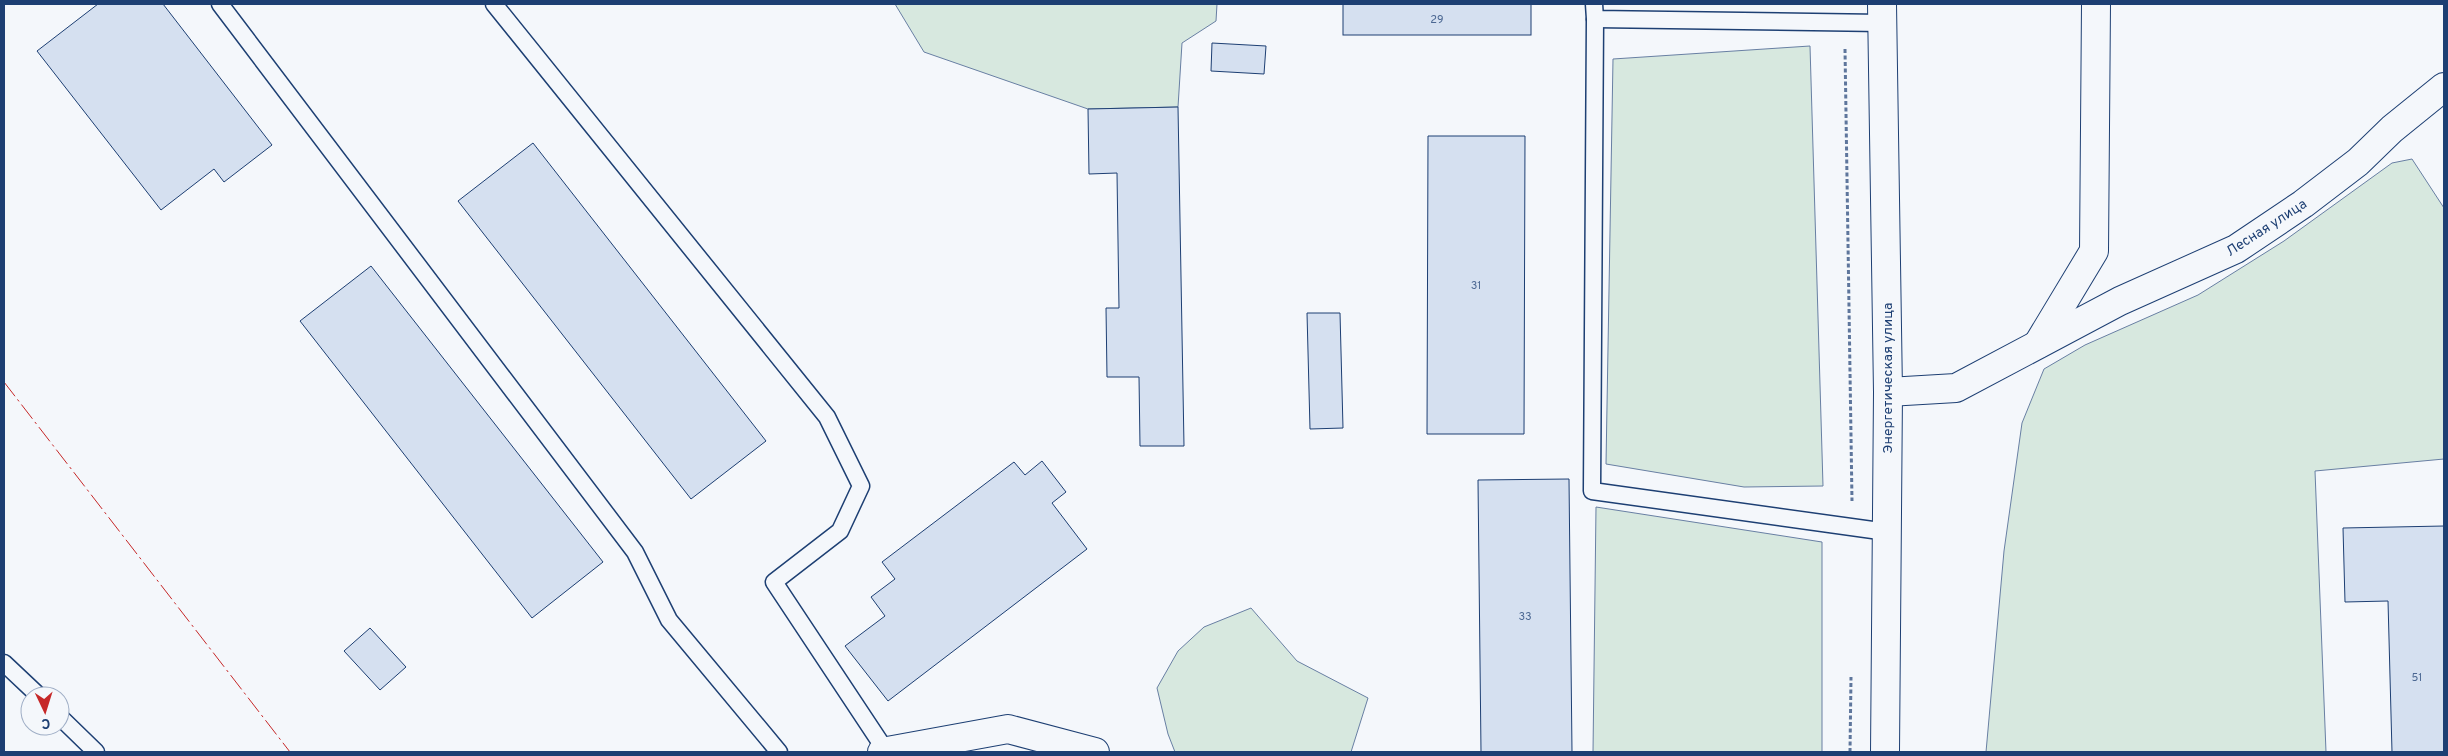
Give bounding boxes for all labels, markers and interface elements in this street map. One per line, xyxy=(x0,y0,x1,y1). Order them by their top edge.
house number: 29 xyxy=(1430,13,1444,27)
street label: Лесная улица xyxy=(2223,196,2310,261)
house number: 31 xyxy=(1471,279,1481,293)
street label: Энергетическая улица xyxy=(1880,303,1897,453)
house number: 33 xyxy=(1518,610,1532,624)
house number: 51 xyxy=(2412,671,2422,685)
north arrow xyxy=(20,686,70,736)
text: С xyxy=(41,714,51,731)

